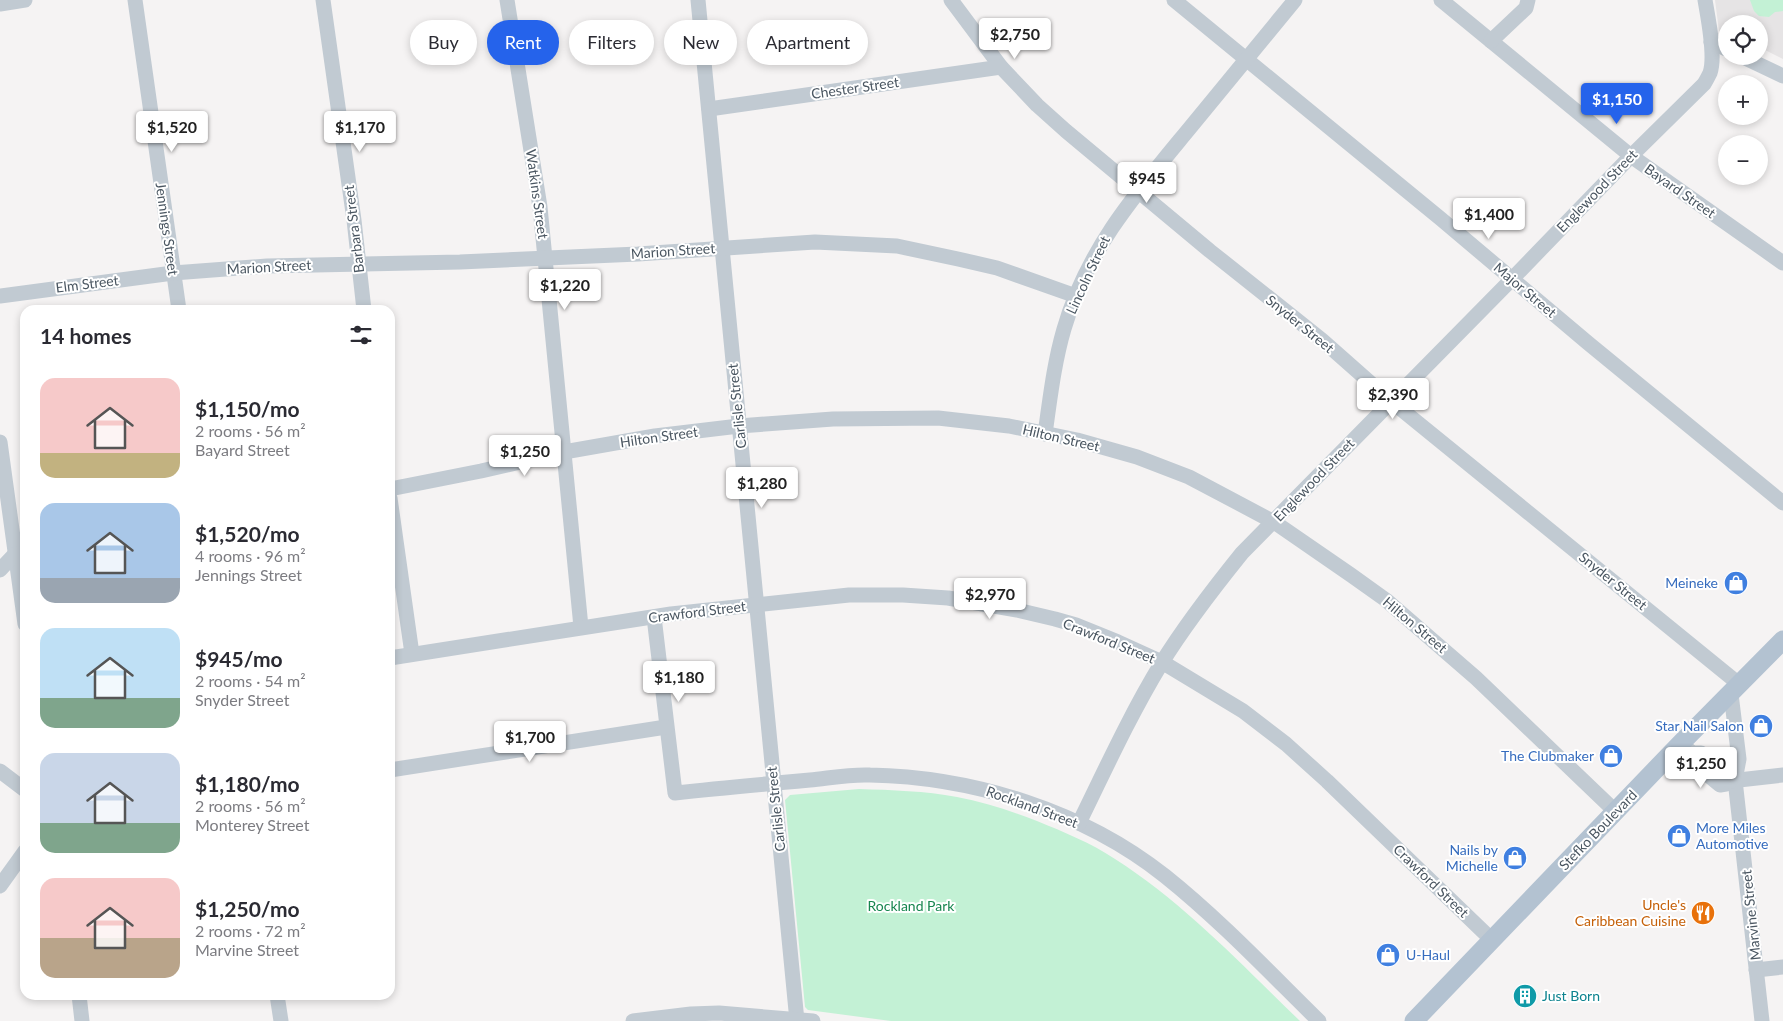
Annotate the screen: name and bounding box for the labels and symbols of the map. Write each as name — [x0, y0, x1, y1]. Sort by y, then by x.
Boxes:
pin: $2,750 — [974, 18, 1056, 60]
street label: Chester Street — [810, 73, 900, 102]
pin: $1,150 — [1576, 82, 1658, 125]
pin: $1,520 — [131, 110, 213, 153]
pin: $1,170 — [319, 110, 401, 153]
street label: Englewood Street — [1553, 146, 1640, 236]
street label: Watkins Street — [523, 148, 552, 240]
street label: Bayard Street — [1641, 160, 1719, 221]
pin: $945 — [1117, 162, 1177, 204]
street label: Jennings Street — [153, 181, 182, 276]
street label: Barbara Street — [340, 184, 367, 274]
pin: $1,400 — [1448, 198, 1530, 240]
street label: Lincoln Street — [1062, 233, 1113, 317]
street label: Marion Street — [630, 239, 716, 262]
street label: Marion Street — [226, 256, 312, 277]
street label: Major Street — [1491, 259, 1560, 321]
pin: $1,220 — [524, 268, 606, 311]
street label: Elm Street — [54, 271, 119, 296]
street label: Snyder Street — [1263, 291, 1338, 356]
street label: Carlisle Street — [724, 363, 749, 449]
pin: $2,390 — [1352, 378, 1434, 420]
street label: Hilton Street — [1021, 420, 1101, 455]
street label: Hilton Street — [619, 423, 699, 450]
pin: $1,250 — [484, 434, 566, 477]
street label: Englewood Street — [1270, 435, 1357, 525]
pin: $1,280 — [721, 466, 803, 509]
street label: Snyder Street — [1576, 548, 1651, 613]
shop icon: Meineke — [1723, 570, 1749, 596]
place label: Meineke — [1665, 574, 1718, 591]
pin: $2,970 — [949, 578, 1031, 620]
street label: Hilton Street — [1380, 593, 1451, 656]
street label: Crawford Street — [647, 597, 747, 626]
street label: Crawford Street — [1061, 614, 1158, 667]
pin: $1,180 — [638, 660, 720, 703]
shop icon: Star Nail Salon — [1748, 713, 1774, 739]
place label: Star Nail Salon — [1655, 717, 1744, 734]
pin: $1,700 — [489, 720, 571, 763]
shop icon: The Clubmaker — [1598, 743, 1624, 769]
pin: $1,250 — [1660, 746, 1742, 789]
place label: The Clubmaker — [1501, 747, 1594, 764]
street label: Carlisle Street — [763, 766, 788, 852]
street label: Rockland Street — [984, 782, 1080, 831]
street label: Stefko Boulevard — [1555, 786, 1640, 873]
place label: More Miles Automotive — [1696, 819, 1768, 852]
shop icon: More Miles Automotive — [1666, 823, 1692, 849]
street label: Crawford Street — [1390, 841, 1472, 921]
place label: Nails by Michelle — [1446, 841, 1499, 874]
shop icon: Nails by Michelle — [1502, 845, 1528, 871]
street label: Marvine Street — [1737, 869, 1764, 961]
place label: Uncle's Caribbean Cuisine — [1575, 896, 1686, 929]
park label: Rockland Park — [868, 897, 955, 914]
restaurant icon: Uncle's Caribbean Cuisine — [1690, 900, 1716, 926]
shop icon: U-Haul — [1375, 942, 1401, 968]
place label: U-Haul — [1406, 946, 1450, 963]
building icon: Just Born — [1512, 983, 1538, 1009]
place label: Just Born — [1542, 987, 1600, 1004]

